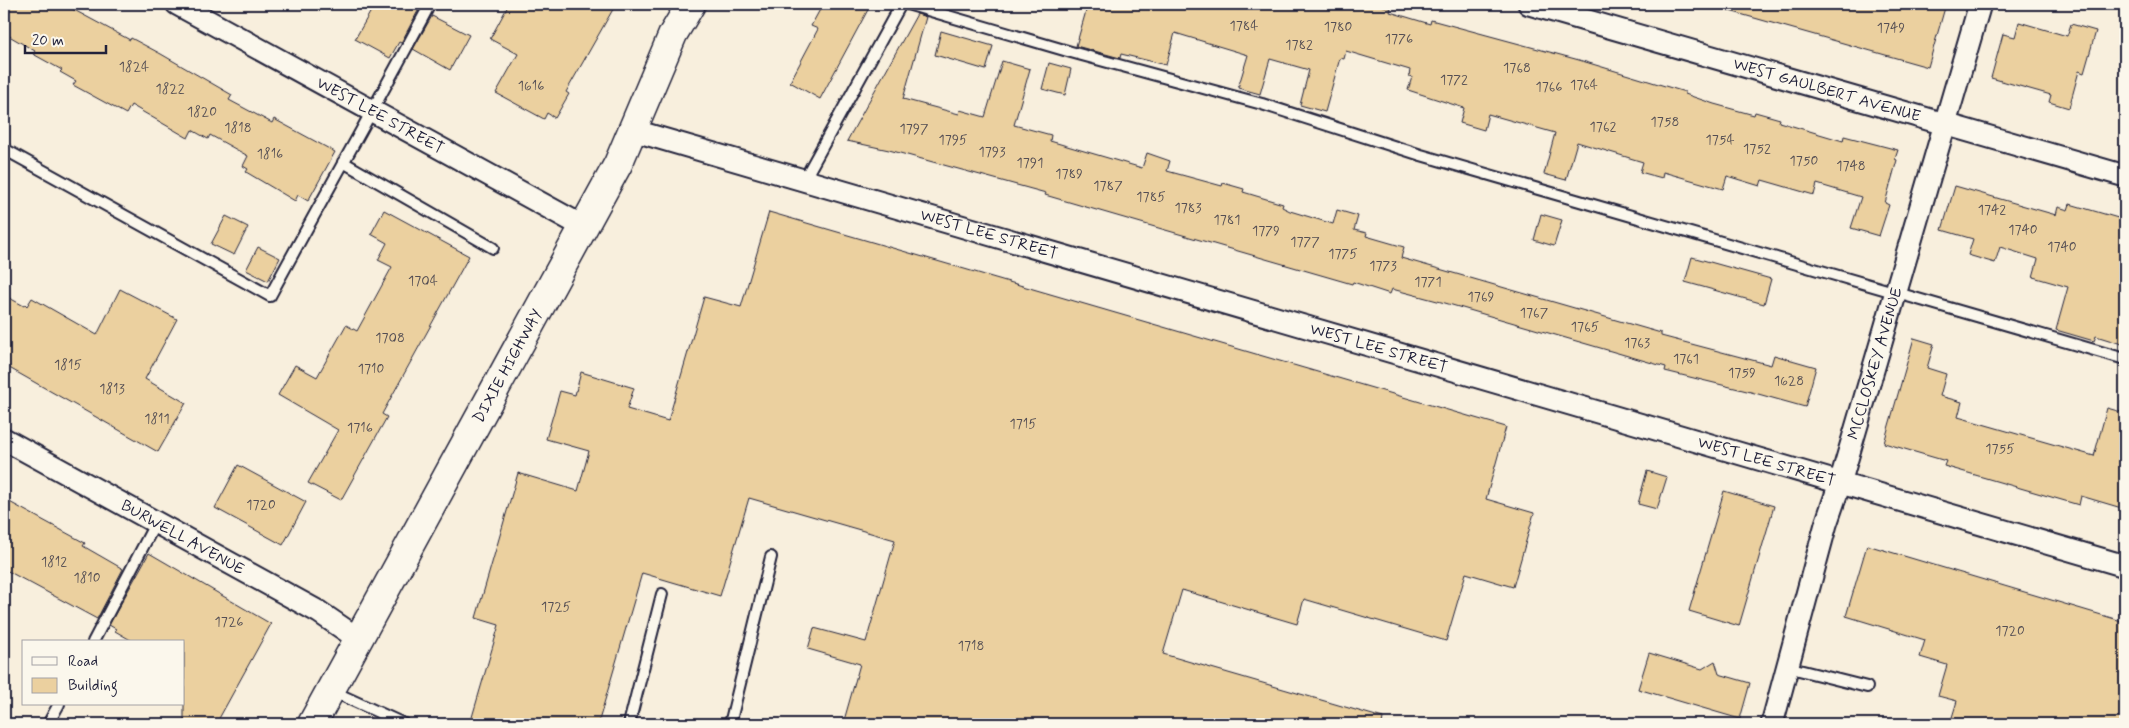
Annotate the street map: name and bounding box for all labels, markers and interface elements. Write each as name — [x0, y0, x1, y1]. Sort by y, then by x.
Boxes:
house number: 1784 — [1229, 17, 1259, 35]
house number: 1780 — [1324, 18, 1353, 36]
house number: 1749 — [1877, 19, 1905, 37]
scale bar — [25, 22, 106, 54]
house number: 1776 — [1385, 30, 1413, 48]
text: 20 m — [32, 31, 64, 51]
house number: 1782 — [1285, 36, 1313, 54]
street label: WEST GAULBERT AVENUE — [1731, 53, 1923, 127]
house number: 1824 — [119, 58, 149, 76]
house number: 1768 — [1503, 59, 1531, 77]
house number: 1772 — [1440, 71, 1468, 89]
street label: WEST LEE STREET — [313, 72, 448, 159]
house number: 1764 — [1570, 76, 1598, 94]
house number: 1616 — [518, 77, 544, 95]
house number: 1766 — [1535, 78, 1563, 96]
house number: 1822 — [155, 80, 185, 98]
house number: 1820 — [187, 103, 217, 121]
house number: 1758 — [1651, 113, 1679, 131]
house number: 1762 — [1590, 118, 1617, 136]
house number: 1818 — [224, 119, 252, 137]
house number: 1797 — [899, 120, 929, 138]
house number: 1795 — [938, 131, 968, 149]
house number: 1754 — [1705, 131, 1735, 149]
house number: 1752 — [1743, 140, 1771, 158]
house number: 1793 — [979, 143, 1006, 161]
house number: 1816 — [257, 145, 283, 163]
house number: 1750 — [1790, 152, 1819, 170]
house number: 1791 — [1017, 154, 1043, 172]
house number: 1748 — [1836, 157, 1866, 175]
house number: 1789 — [1055, 165, 1083, 183]
house number: 1787 — [1093, 177, 1123, 195]
house number: 1785 — [1136, 188, 1166, 206]
house number: 1783 — [1174, 199, 1202, 217]
house number: 1742 — [1978, 201, 2006, 219]
street label: WEST LEE STREET — [918, 204, 1060, 264]
house number: 1781 — [1213, 211, 1241, 229]
house number: 1740 — [2008, 221, 2038, 239]
house number: 1779 — [1252, 222, 1280, 240]
house number: 1777 — [1290, 233, 1320, 251]
house number: 1740 — [2047, 238, 2077, 256]
house number: 1775 — [1328, 245, 1358, 263]
house number: 1773 — [1369, 257, 1397, 275]
house number: 1704 — [408, 272, 438, 290]
house number: 1771 — [1414, 273, 1442, 291]
street label: MCCLOSKEY AVENUE — [1843, 285, 1907, 442]
house number: 1769 — [1468, 288, 1495, 306]
house number: 1767 — [1520, 304, 1549, 322]
street label: DIXIE HIGHWAY — [468, 305, 547, 427]
street label: WEST LEE STREET — [1308, 318, 1450, 378]
house number: 1765 — [1571, 318, 1599, 336]
house number: 1708 — [375, 329, 405, 347]
house number: 1763 — [1624, 334, 1650, 352]
house number: 1761 — [1673, 350, 1699, 368]
house number: 1815 — [54, 356, 82, 374]
house number: 1710 — [358, 360, 384, 378]
house number: 1759 — [1728, 364, 1756, 382]
house number: 1628 — [1774, 372, 1804, 390]
house number: 1813 — [99, 380, 125, 398]
house number: 1811 — [144, 410, 170, 428]
house number: 1715 — [1009, 415, 1037, 433]
house number: 1716 — [347, 419, 373, 437]
street label: WEST LEE STREET — [1695, 431, 1838, 491]
house number: 1755 — [1985, 440, 2015, 458]
street label: BURWELL AVENUE — [117, 495, 248, 580]
house number: 1720 — [246, 496, 276, 514]
house number: 1812 — [41, 553, 67, 571]
house number: 1810 — [73, 569, 101, 587]
house number: 1725 — [541, 598, 571, 616]
house number: 1726 — [215, 613, 243, 631]
house number: 1720 — [1995, 622, 2025, 640]
house number: 1718 — [958, 637, 984, 655]
legend — [22, 640, 185, 706]
text: Road — [68, 652, 98, 672]
text: Building — [68, 676, 118, 697]

